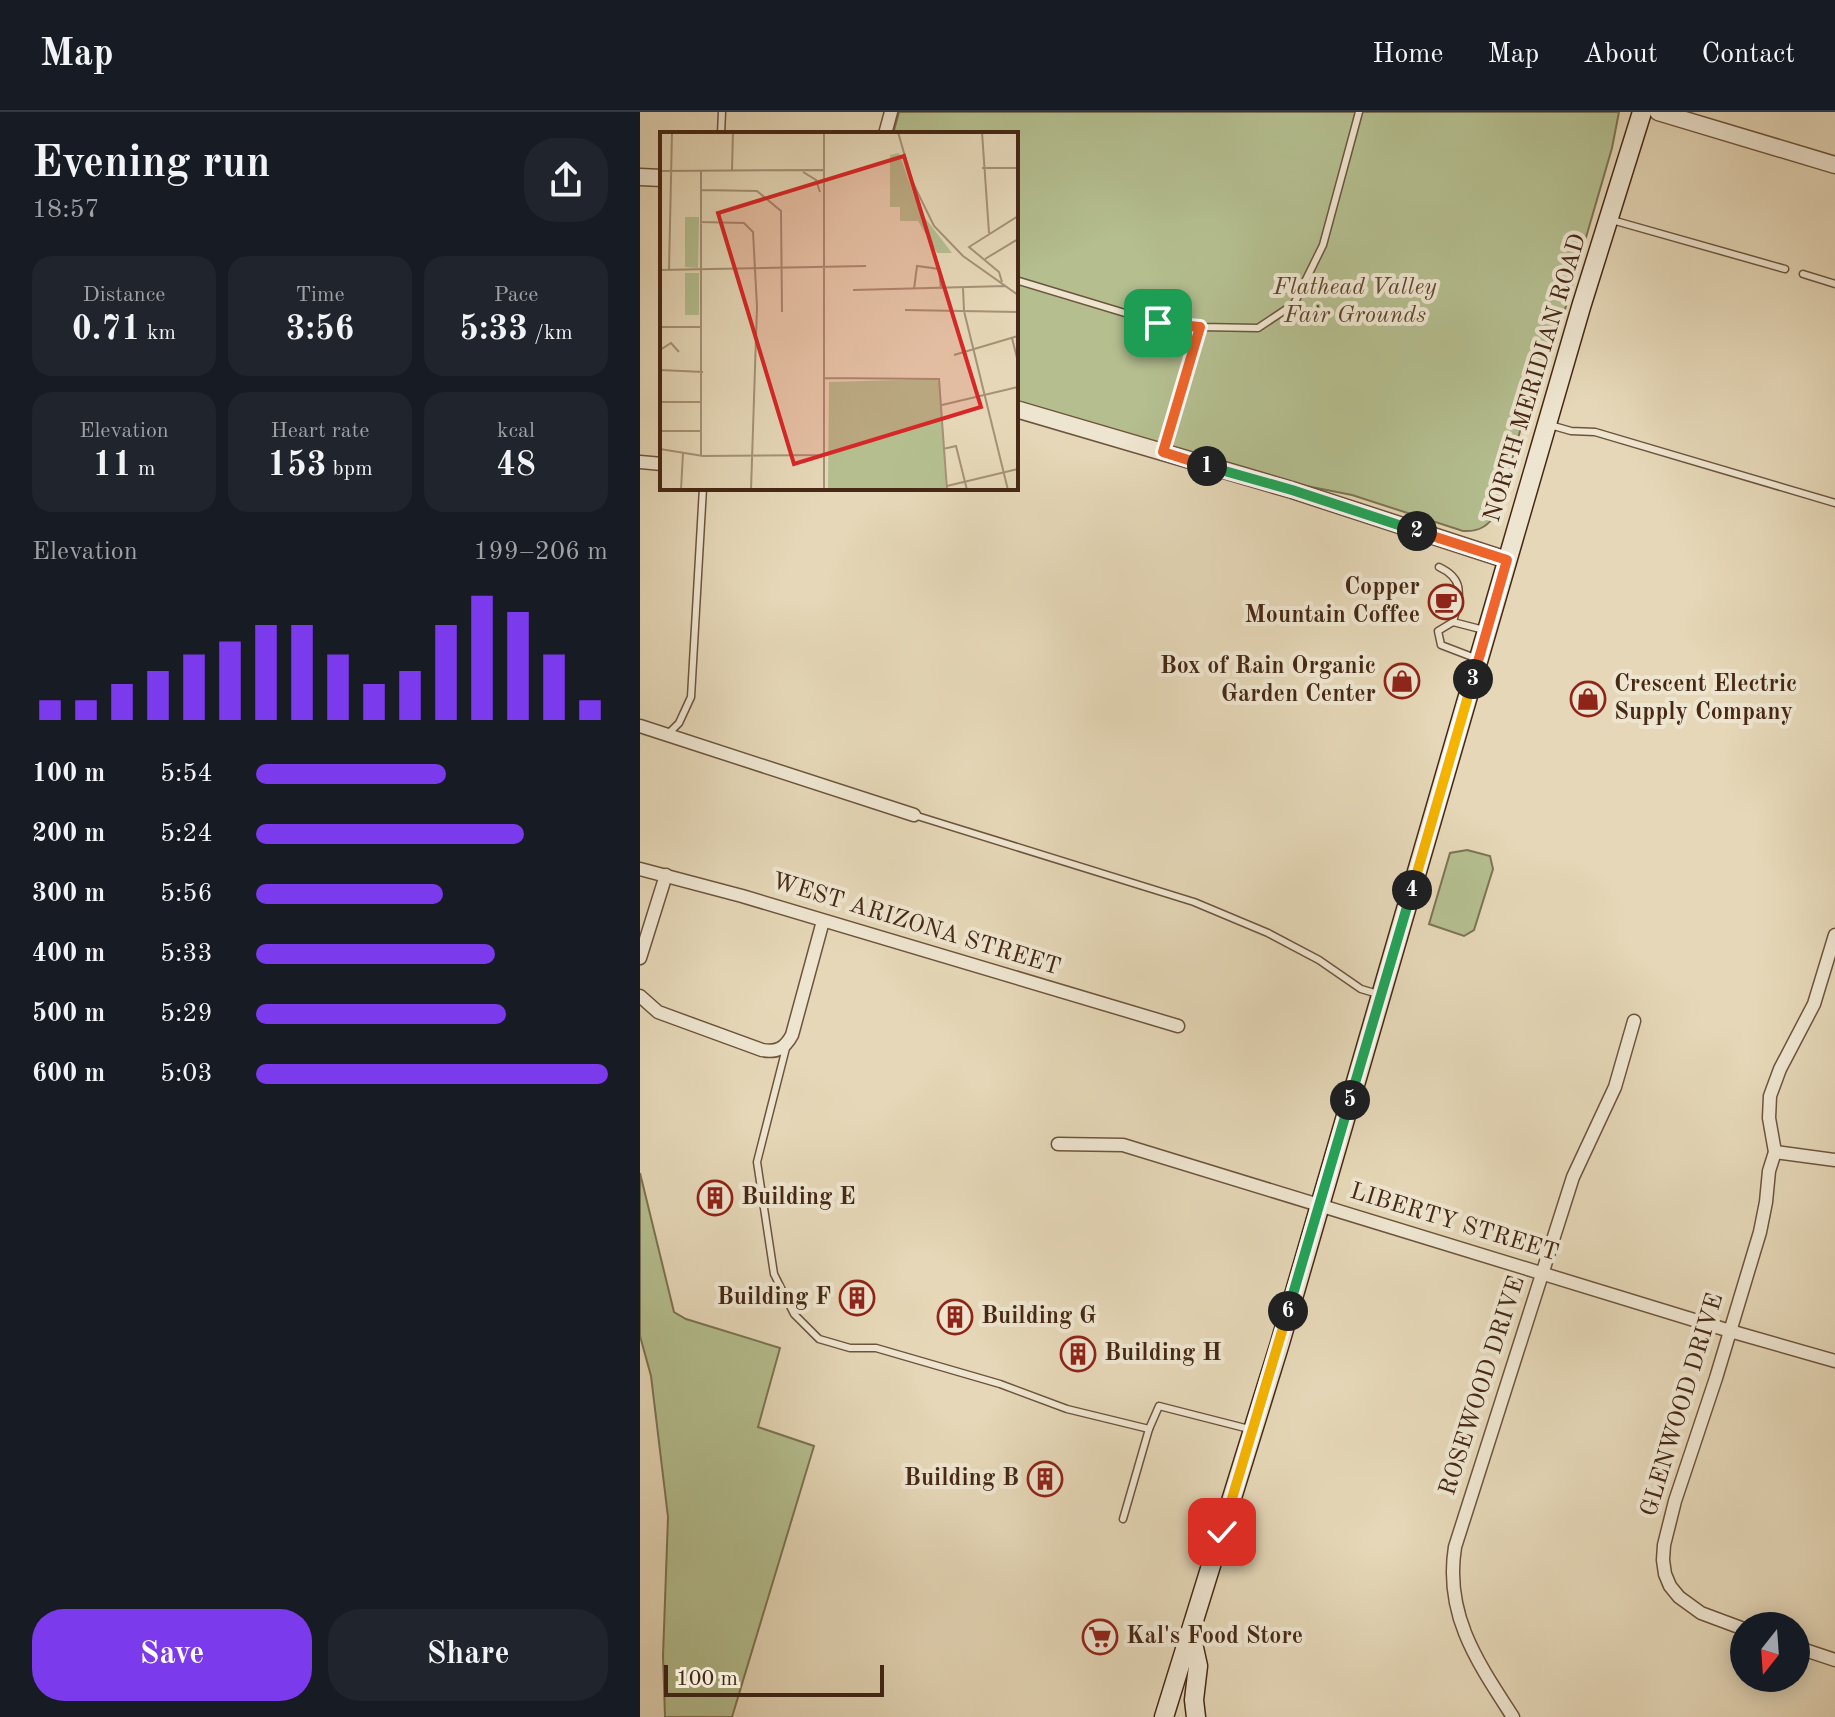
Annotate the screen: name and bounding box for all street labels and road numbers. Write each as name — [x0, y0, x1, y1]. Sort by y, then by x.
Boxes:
street label: NORTH MERIDIAN ROAD — [1481, 231, 1591, 525]
street label: WEST ARIZONA STREET — [769, 870, 1063, 980]
street label: LIBERTY STREET — [1347, 1180, 1561, 1266]
street label: ROSEWOOD DRIVE — [1436, 1273, 1530, 1499]
street label: GLENWOOD DRIVE — [1638, 1291, 1728, 1519]

